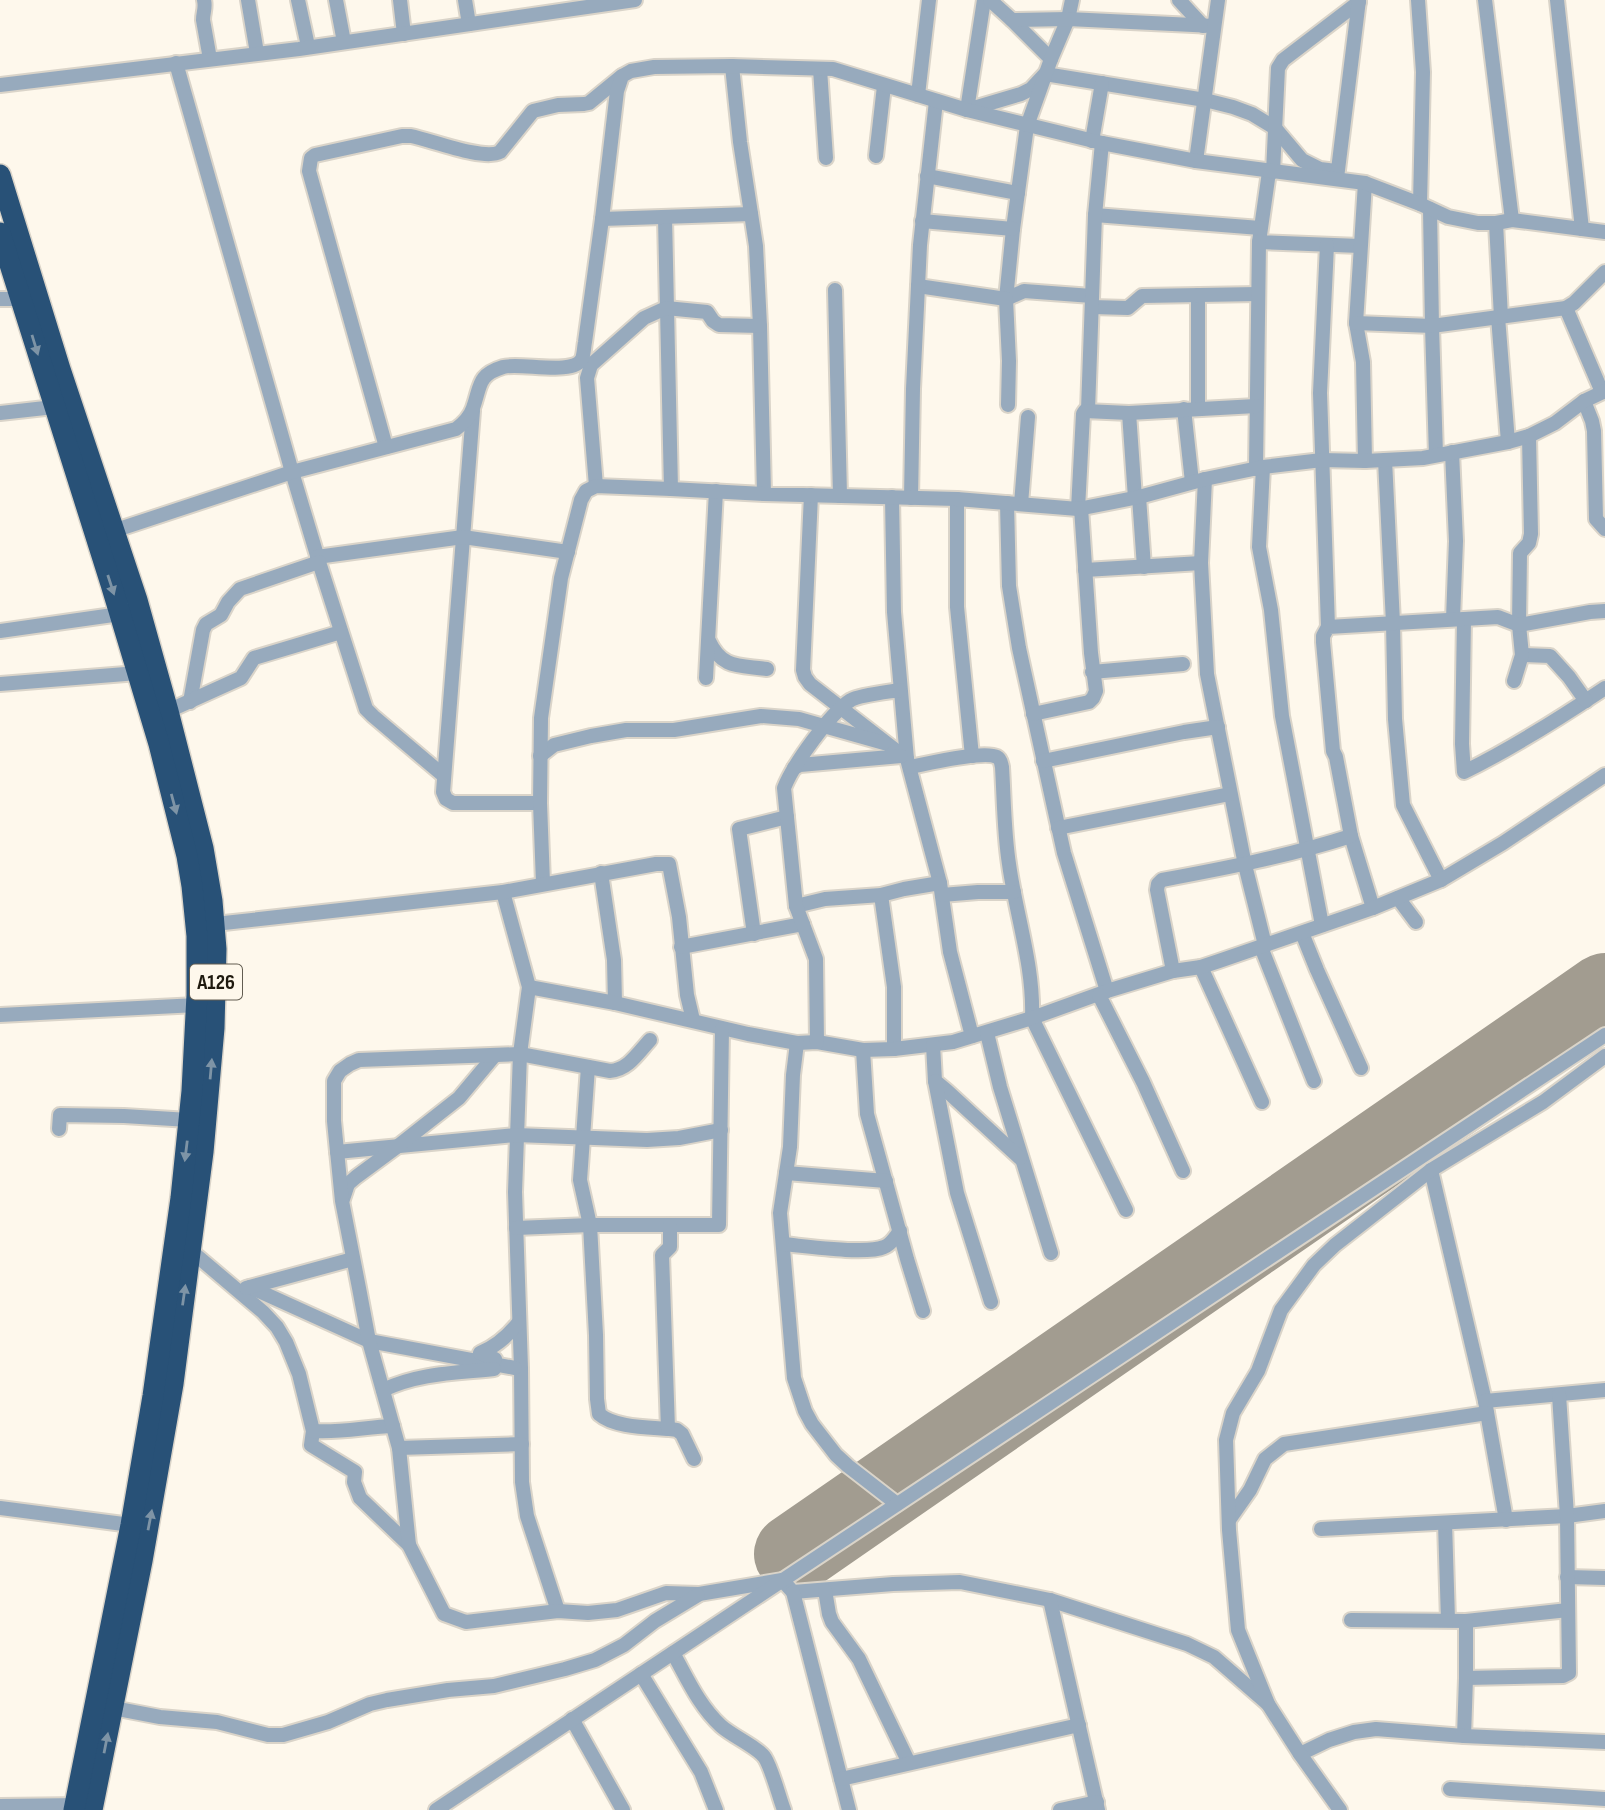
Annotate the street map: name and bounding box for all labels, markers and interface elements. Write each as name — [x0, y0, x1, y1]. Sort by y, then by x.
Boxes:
one-way arrow — [30, 334, 41, 355]
one-way arrow — [106, 575, 117, 596]
one-way arrow — [169, 793, 180, 815]
road number: A126 — [190, 964, 242, 1000]
one-way arrow — [206, 1058, 217, 1080]
one-way arrow — [181, 1140, 192, 1162]
one-way arrow — [179, 1284, 190, 1306]
one-way arrow — [145, 1509, 156, 1531]
one-way arrow — [100, 1732, 111, 1754]

